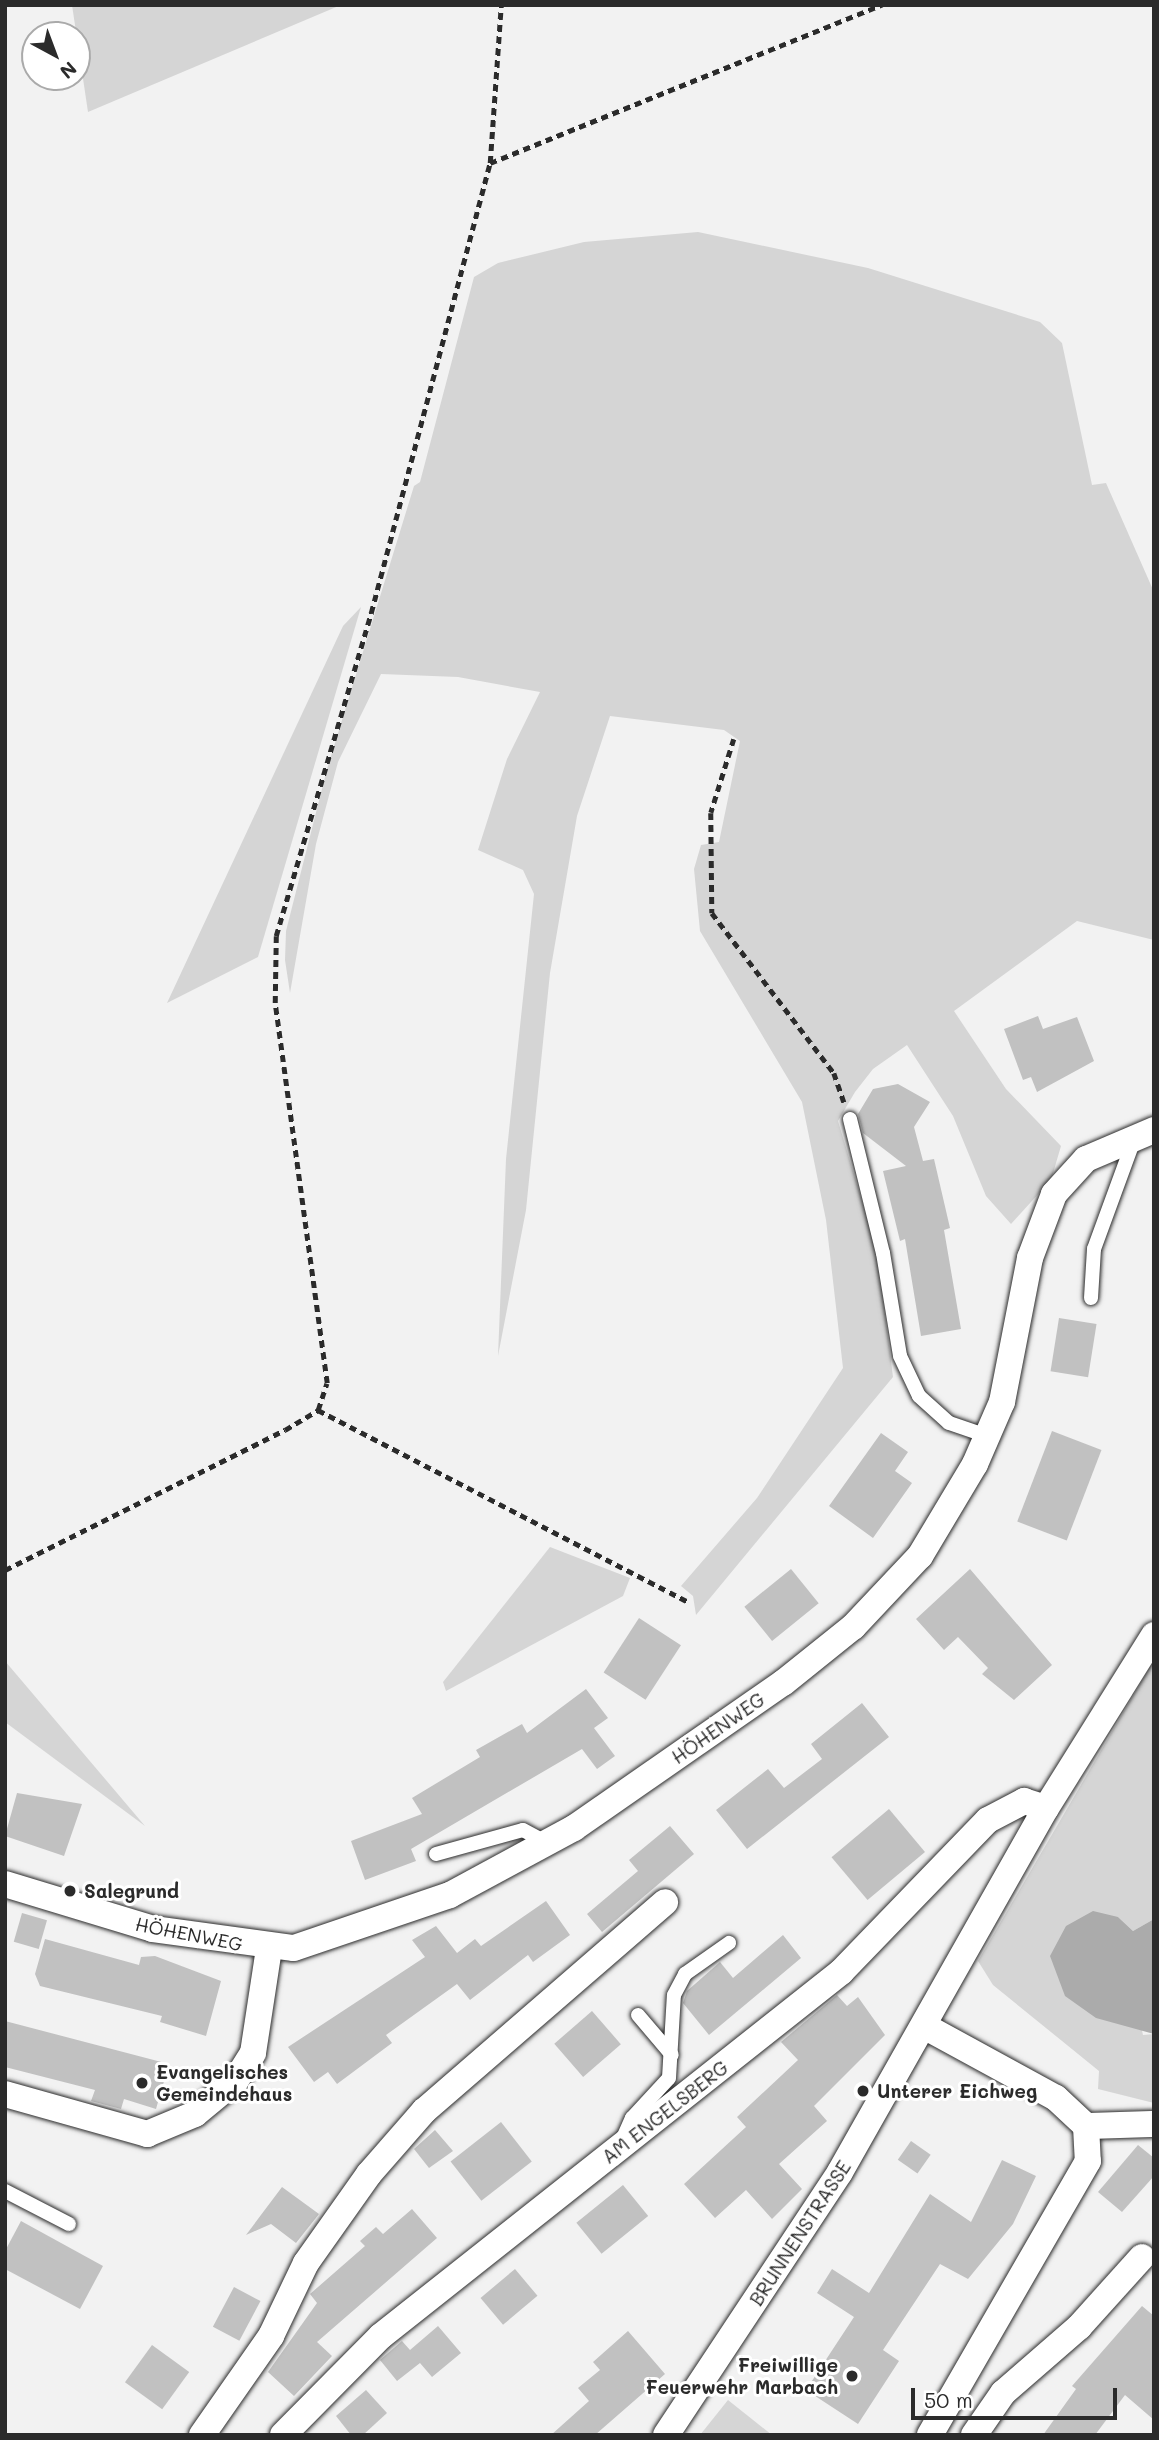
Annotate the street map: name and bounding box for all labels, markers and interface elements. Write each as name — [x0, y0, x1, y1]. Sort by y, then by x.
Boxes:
north arrow — [21, 21, 91, 91]
text: N — [55, 57, 82, 85]
street label: HÖHENWEG — [667, 1687, 769, 1769]
place label: Salegrund — [84, 1880, 179, 1902]
marker: Salegrund — [62, 1883, 78, 1899]
street label: HÖHENWEG — [133, 1912, 245, 1956]
street label: AM ENGELSBERG — [597, 2056, 733, 2168]
place label: Evangelisches Gemeindehaus — [156, 2061, 292, 2105]
marker: Evangelisches Gemeindehaus — [134, 2075, 150, 2091]
place label: Unterer Eichweg — [877, 2080, 1037, 2102]
marker: Unterer Eichweg — [855, 2083, 871, 2099]
street label: BRUNNENSTRASSE — [745, 2156, 855, 2310]
place label: Freiwillige Feuerwehr Marbach — [646, 2354, 838, 2398]
marker: Freiwillige Feuerwehr Marbach — [844, 2368, 860, 2384]
scale bar — [914, 2374, 1120, 2418]
text: 50 m — [924, 2386, 973, 2413]

